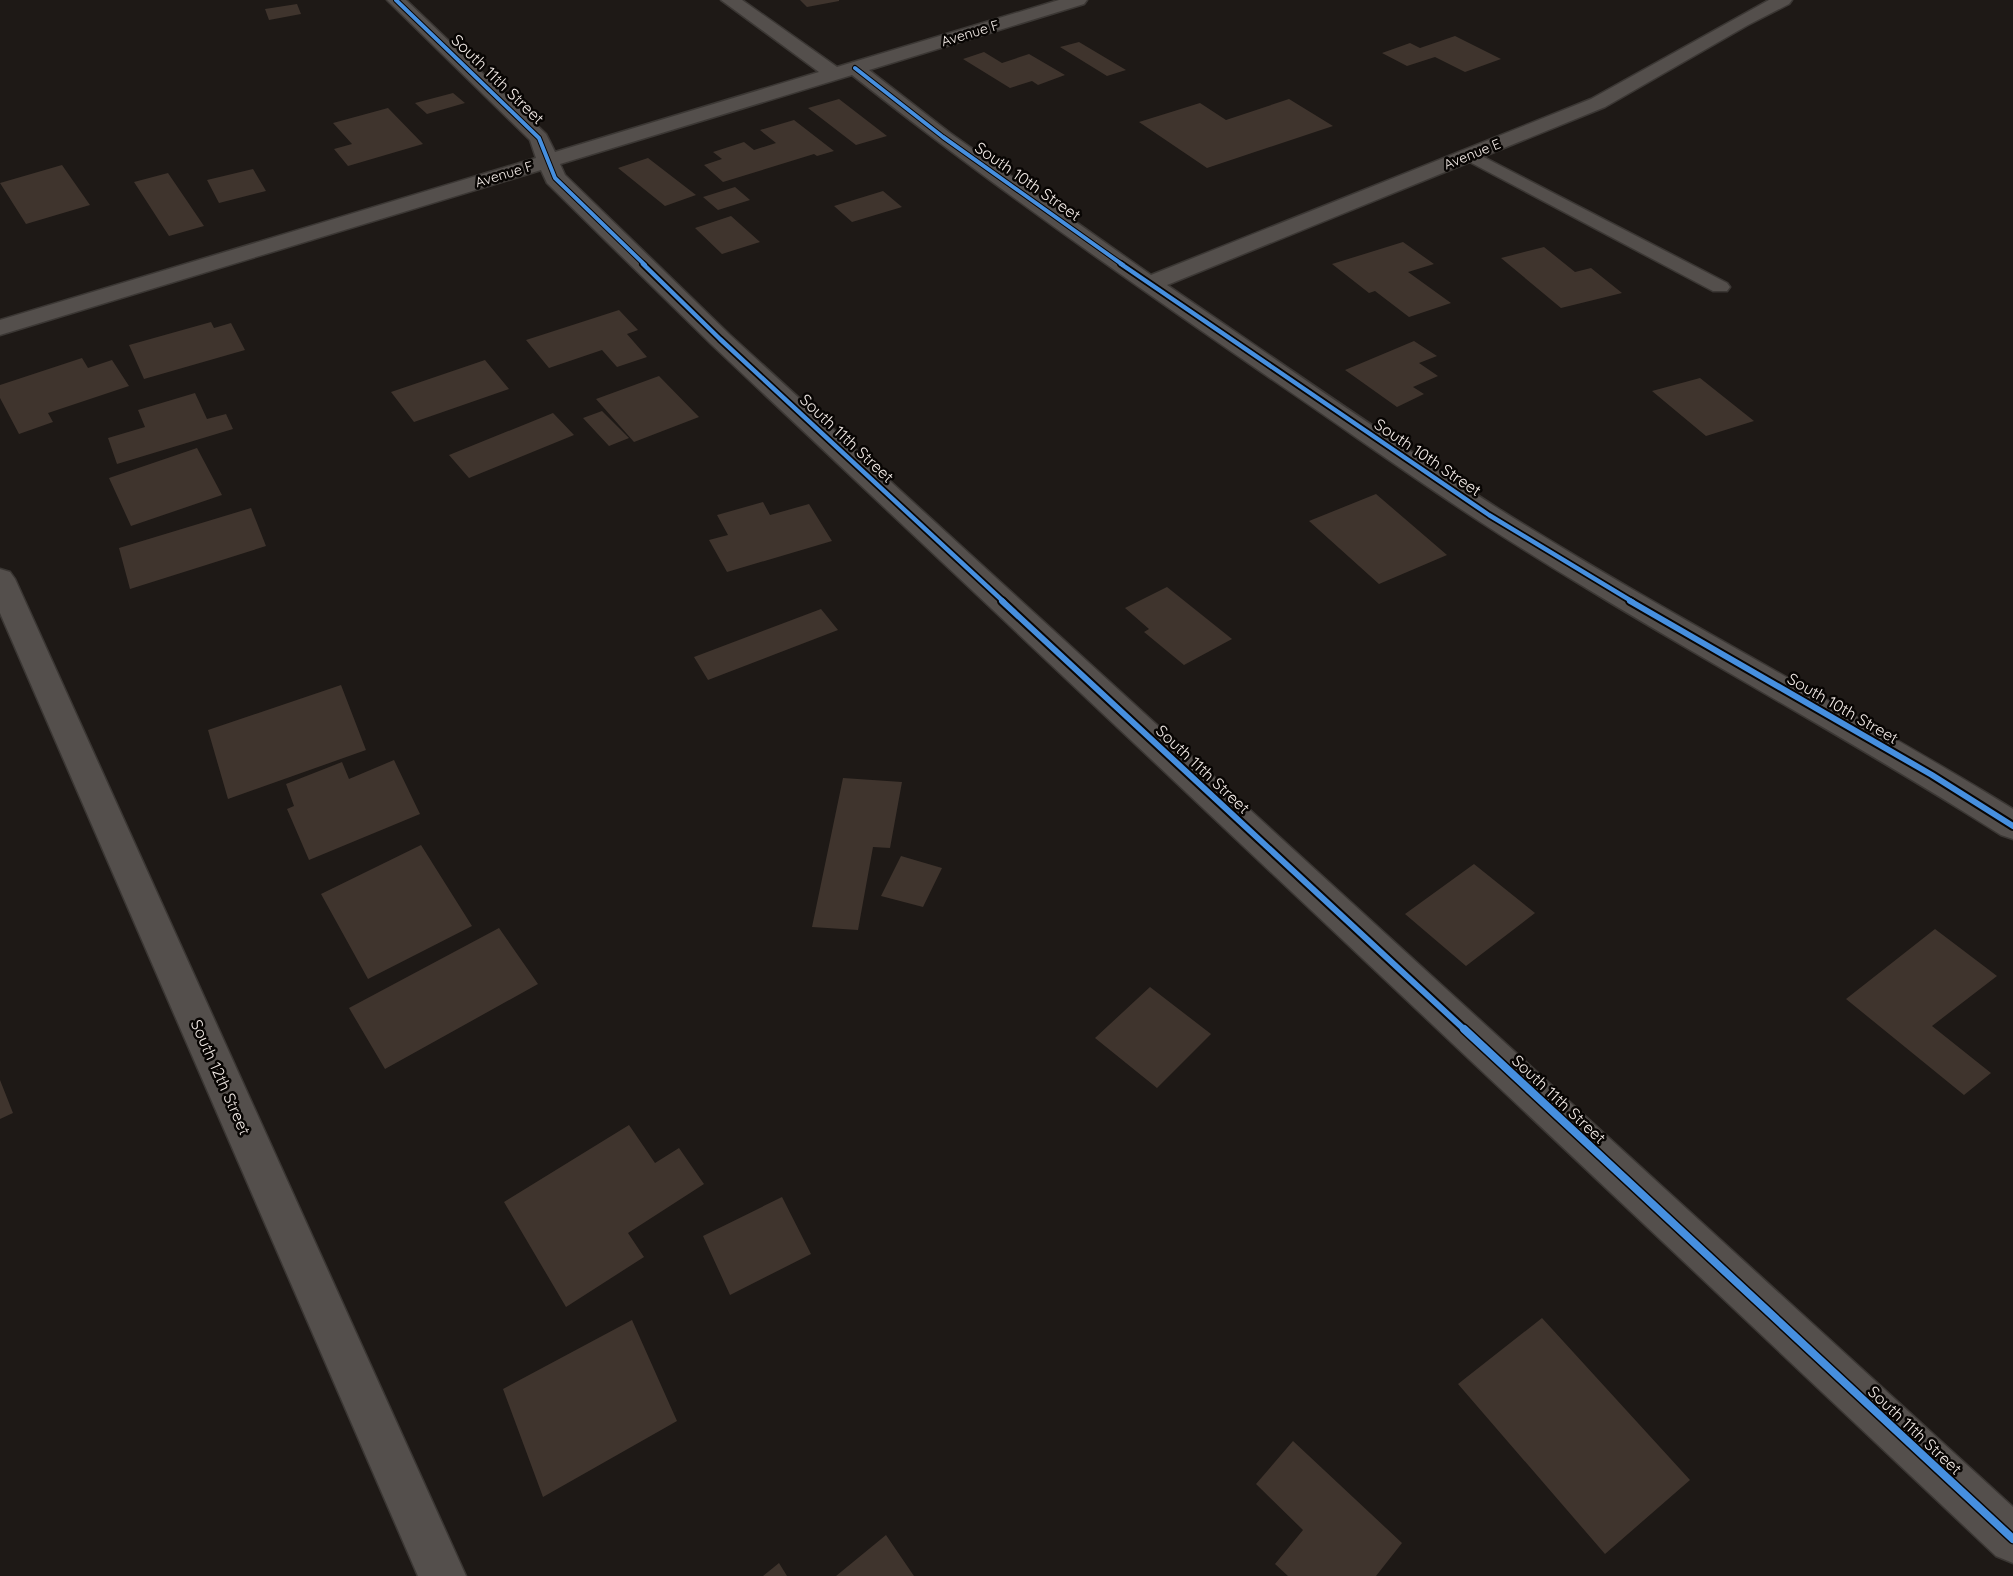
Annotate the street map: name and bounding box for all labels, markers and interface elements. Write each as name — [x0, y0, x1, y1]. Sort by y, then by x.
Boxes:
street label: Avenue F — [939, 16, 1001, 50]
street label: South 11th Street — [447, 30, 549, 128]
street label: Avenue E — [1441, 134, 1503, 174]
street label: South 10th Street — [971, 137, 1085, 225]
street label: Avenue F — [473, 157, 535, 191]
street label: South 11th Street — [796, 389, 898, 487]
street label: South 10th Street — [1371, 414, 1485, 500]
street label: South 10th Street — [1784, 668, 1902, 748]
street label: South 11th Street — [1152, 720, 1254, 818]
street label: South 12th Street — [187, 1016, 255, 1138]
street label: South 11th Street — [1508, 1050, 1610, 1148]
street label: South 11th Street — [1864, 1381, 1966, 1479]

